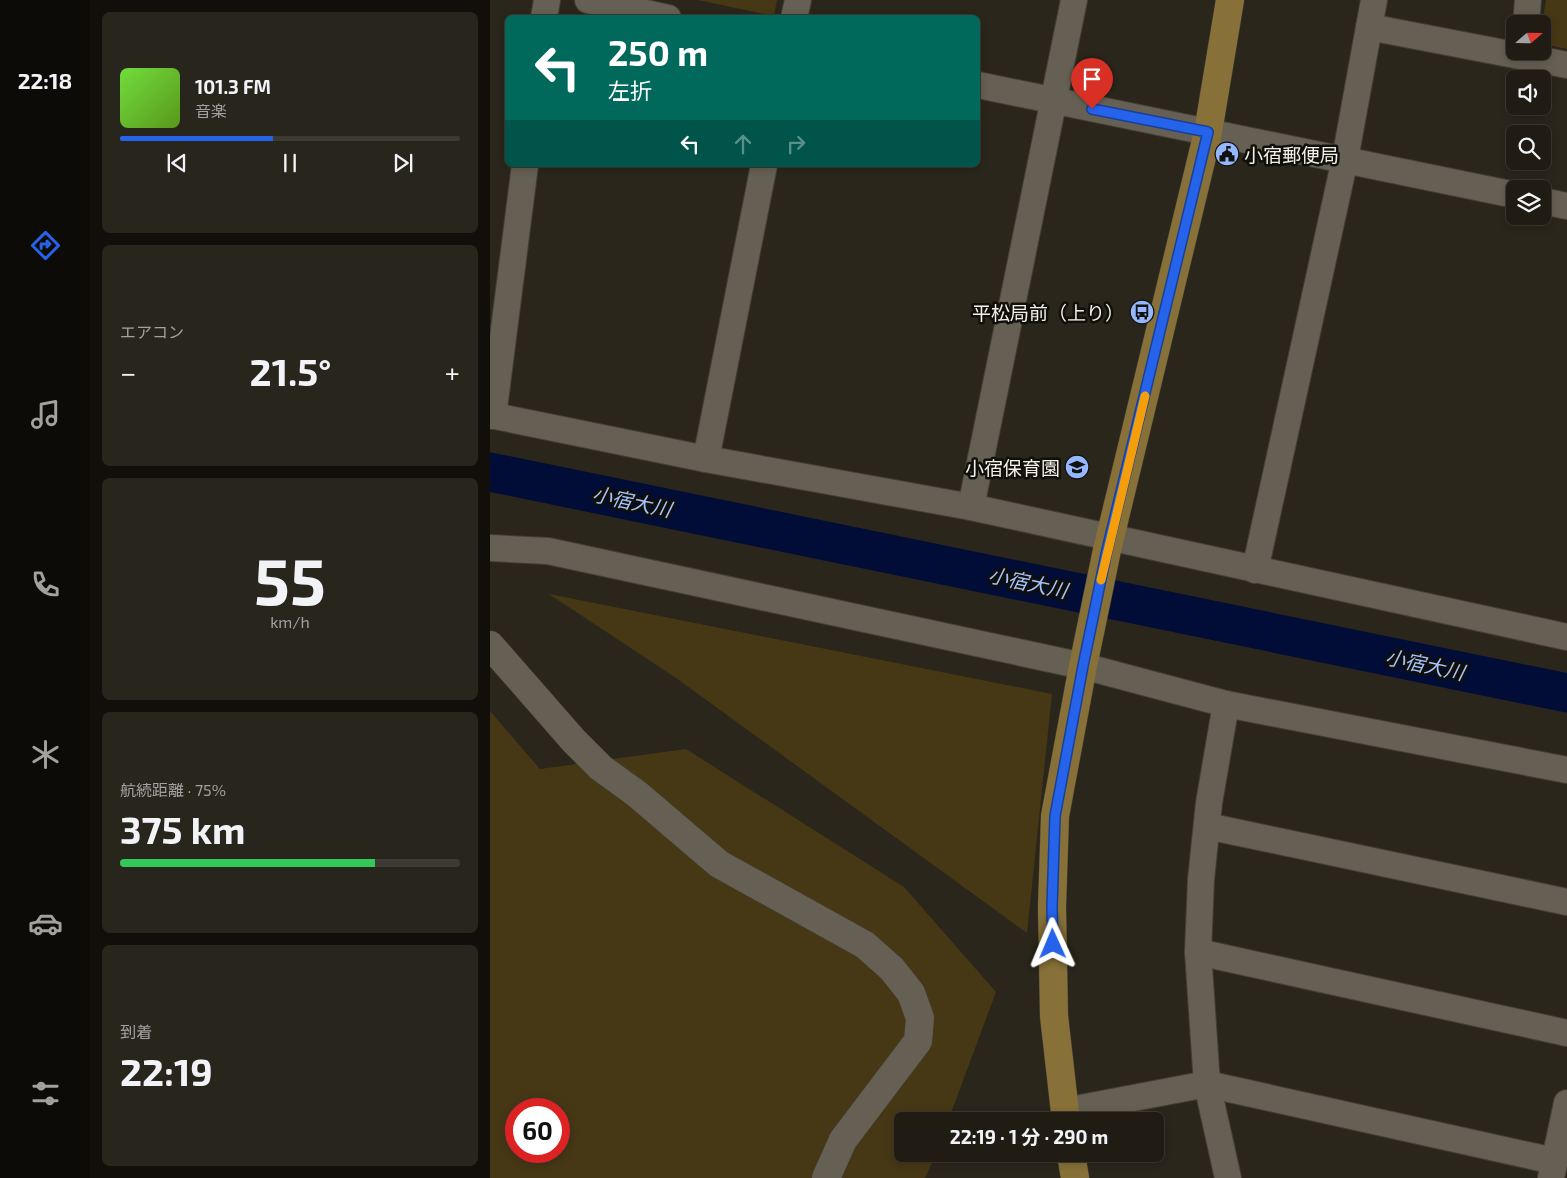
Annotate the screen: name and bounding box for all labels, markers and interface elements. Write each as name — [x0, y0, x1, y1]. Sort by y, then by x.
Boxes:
north arrow — [1506, 15, 1551, 60]
map controls — [1506, 15, 1551, 225]
text: 250 m — [608, 31, 708, 73]
icon: left — [525, 35, 590, 100]
pin — [1071, 58, 1113, 109]
icon: arrive — [1078, 65, 1106, 93]
text: 22:18 — [18, 67, 72, 93]
button: sound — [1506, 70, 1551, 115]
text: 101.3 FM — [195, 75, 271, 98]
text: 左折 — [608, 77, 652, 103]
text: 音楽 — [195, 101, 227, 120]
button: search — [1506, 125, 1551, 170]
icon: left — [676, 130, 704, 158]
icon: ahead — [729, 130, 757, 158]
icon: right — [782, 130, 810, 158]
public building icon: 小宿郵便局 — [1214, 141, 1240, 167]
place label: 小宿郵便局 — [1244, 143, 1339, 166]
icon: previous — [163, 149, 191, 177]
icon: pause — [276, 149, 304, 177]
icon: next — [389, 149, 417, 177]
button: layers — [1506, 180, 1551, 225]
icon: directions — [28, 228, 63, 263]
bus stop icon: 平松局前（上り） — [1129, 299, 1155, 325]
place label: 平松局前（上り） — [972, 301, 1124, 324]
text: エアコン — [120, 322, 184, 341]
text: 21.5° — [250, 348, 331, 394]
text: − — [120, 355, 136, 389]
text: + — [445, 355, 460, 389]
icon: music — [28, 397, 63, 432]
school or university icon: 小宿保育園 — [1064, 454, 1090, 480]
place label: 小宿保育園 — [965, 456, 1060, 479]
water label: 小宿大川 — [590, 481, 676, 521]
text: 55 — [254, 540, 326, 618]
water label: 小宿大川 — [986, 562, 1072, 602]
icon: phone — [28, 567, 63, 602]
text: km/h — [270, 612, 310, 631]
water label: 小宿大川 — [1383, 644, 1469, 684]
icon: climate — [28, 737, 63, 772]
text: 航続距離 · 75% — [120, 780, 226, 799]
text: 375 km — [120, 806, 246, 852]
icon: car — [28, 906, 63, 941]
position arrow — [1026, 917, 1078, 969]
text: 到着 — [120, 1022, 152, 1041]
text: 22:19 — [120, 1048, 213, 1094]
icon: filters — [28, 1076, 63, 1111]
speed limit sign: 60 — [505, 1098, 570, 1163]
text: 22:19 · 1 分 · 290 m — [950, 1125, 1108, 1148]

